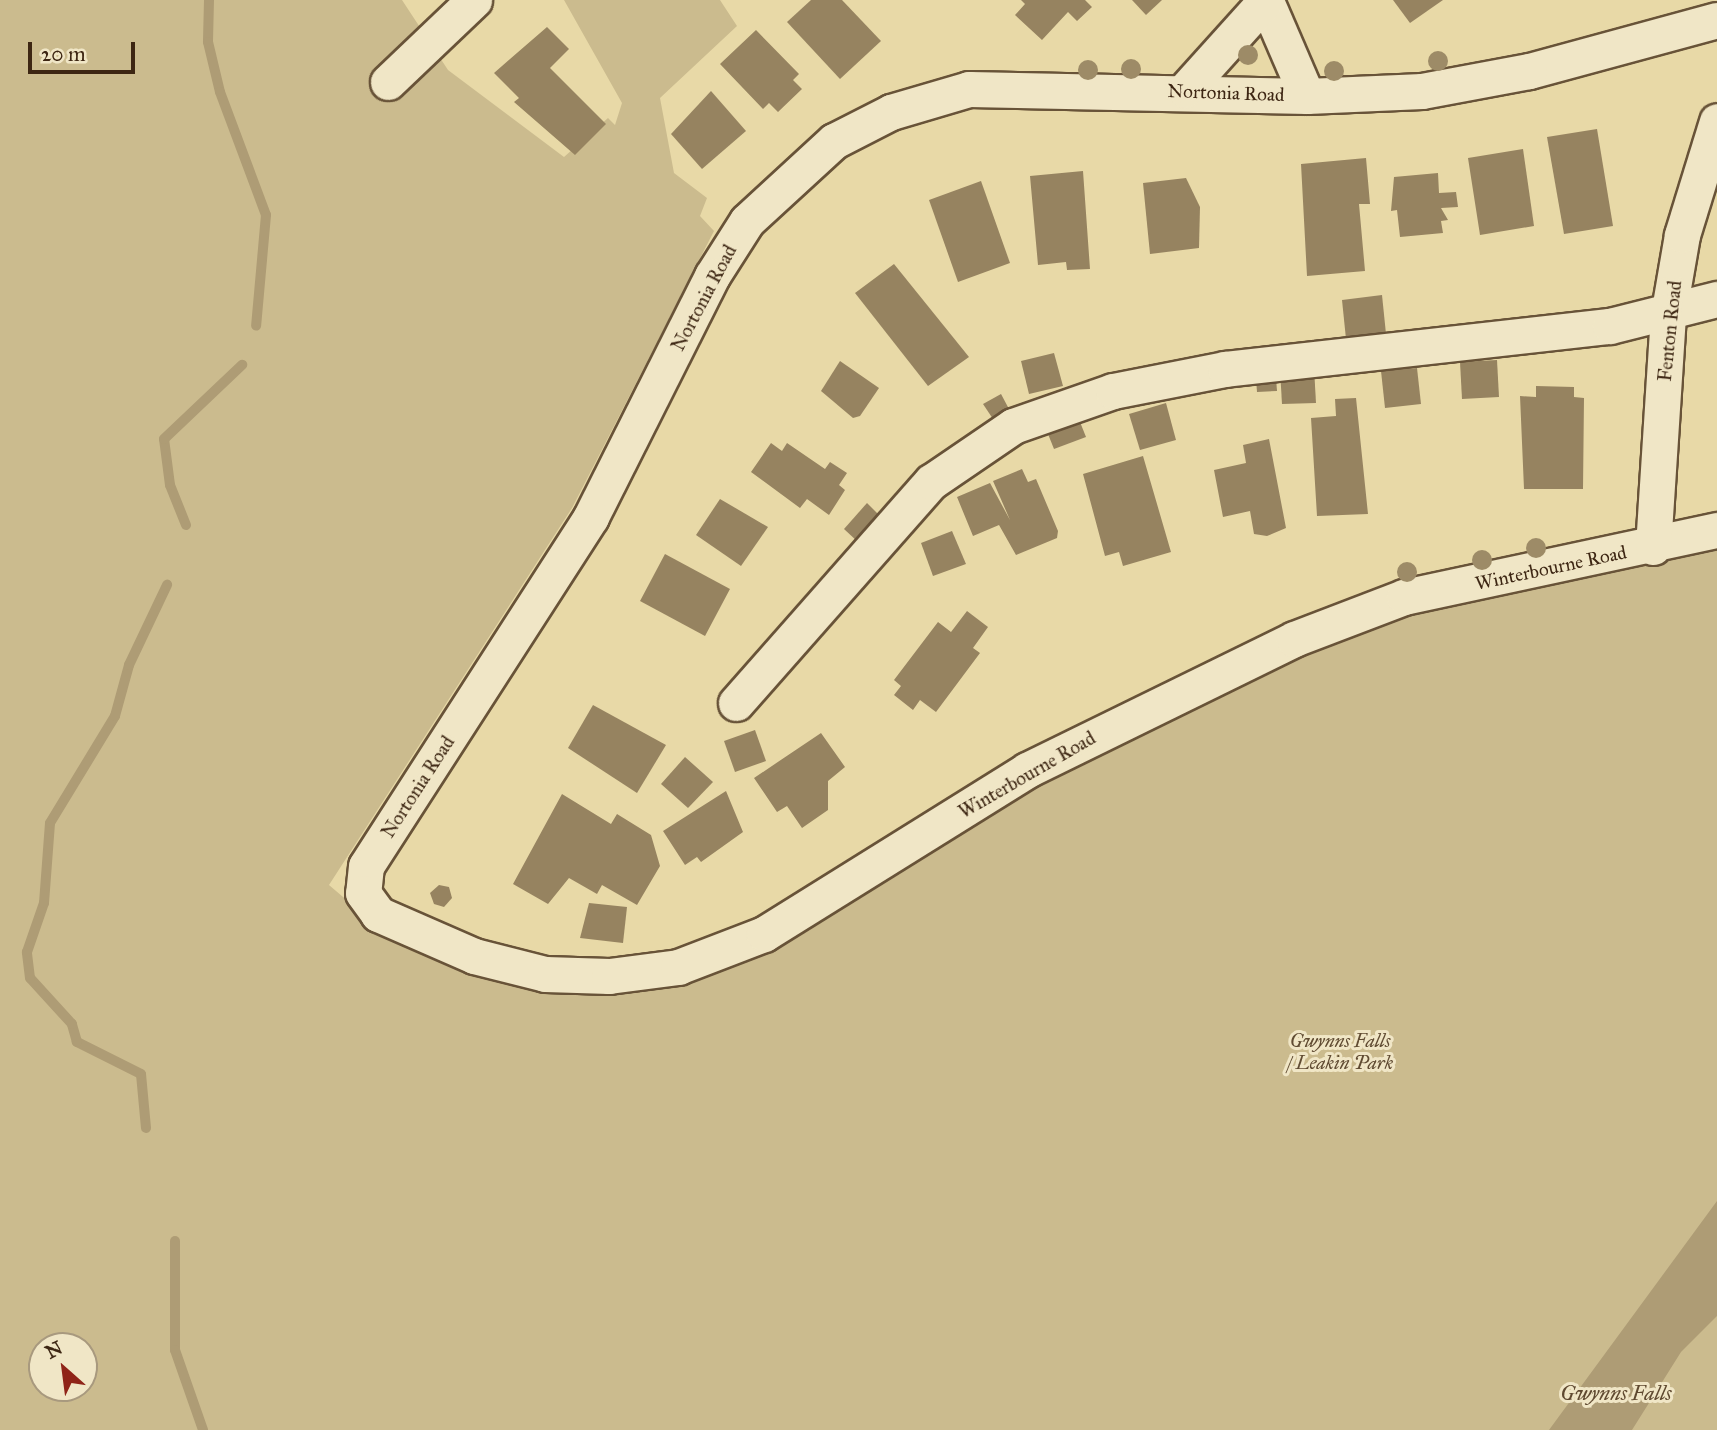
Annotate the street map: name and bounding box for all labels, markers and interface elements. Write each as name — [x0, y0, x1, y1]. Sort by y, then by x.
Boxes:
scale bar — [32, 28, 138, 72]
text: 20 m — [41, 41, 86, 67]
street label: Nortonia Road — [1167, 80, 1285, 106]
street label: Nortonia Road — [666, 241, 742, 355]
street label: Fenton Road — [1653, 279, 1687, 383]
street label: Winterbourne Road — [1473, 541, 1629, 595]
street label: Winterbourne Road — [955, 727, 1099, 823]
street label: Nortonia Road — [377, 732, 459, 842]
park label: Gwynns Falls / Leakin Park — [1287, 1030, 1393, 1074]
north arrow — [28, 1332, 98, 1402]
text: N — [41, 1336, 66, 1364]
water label: Gwynns Falls — [1560, 1380, 1672, 1406]

